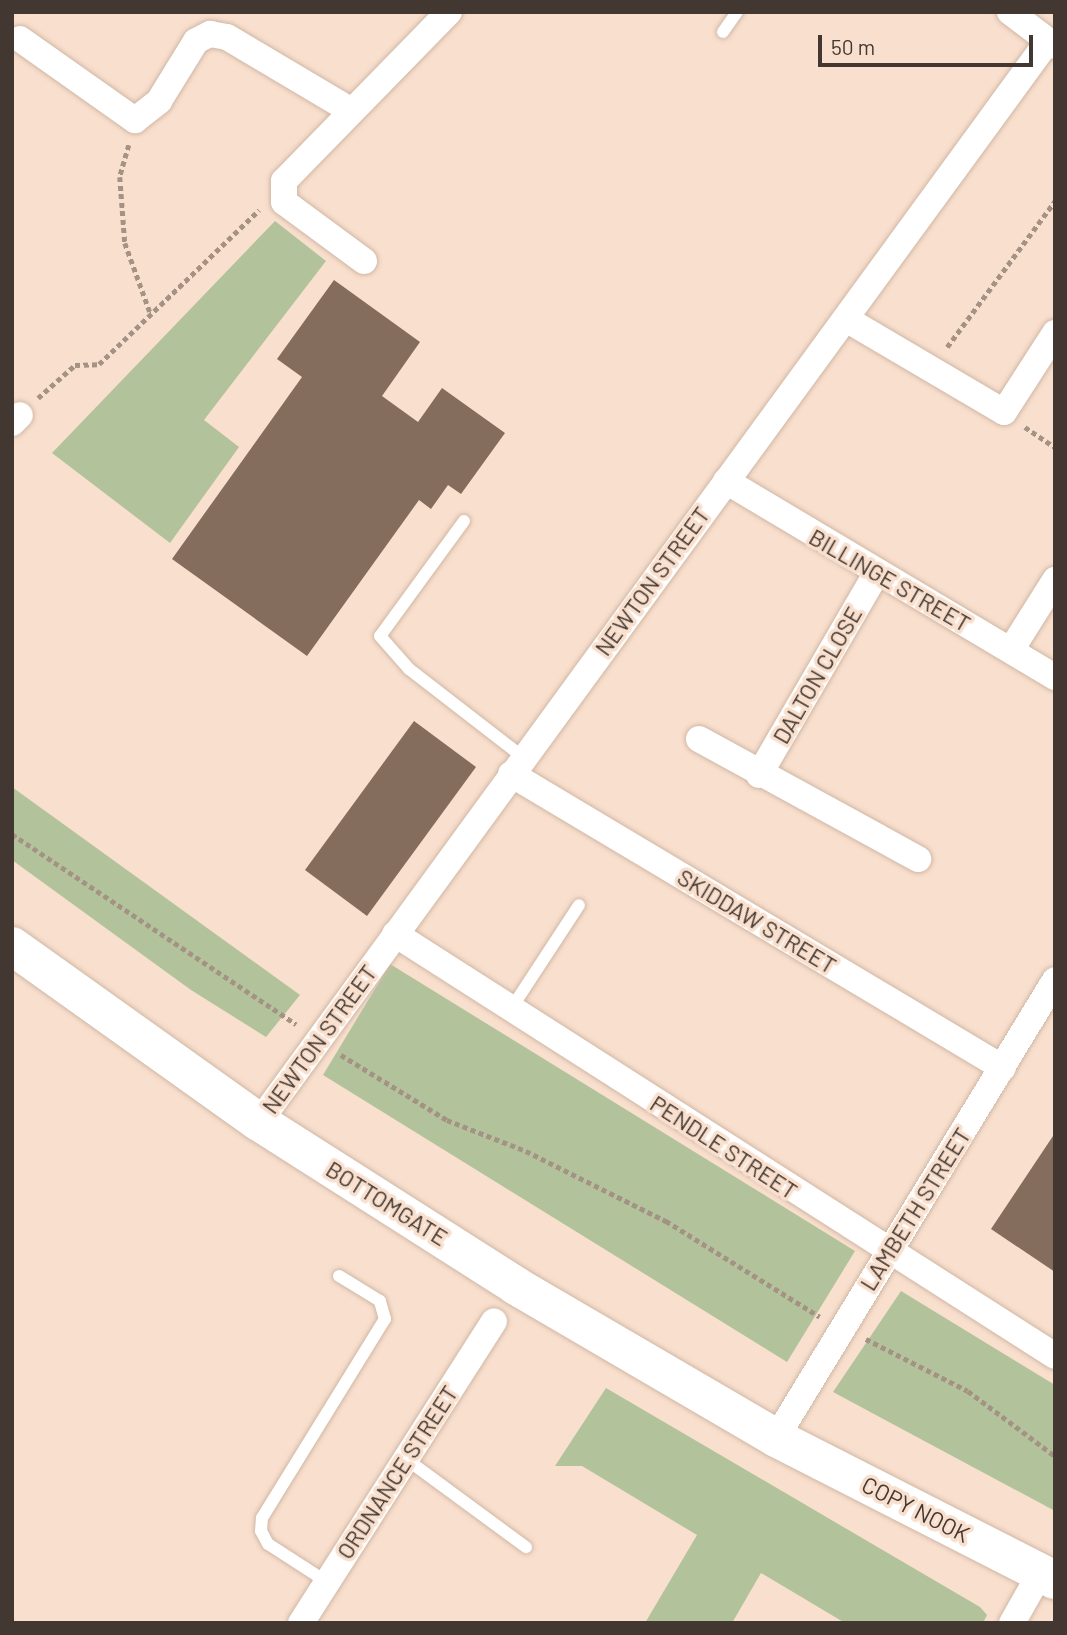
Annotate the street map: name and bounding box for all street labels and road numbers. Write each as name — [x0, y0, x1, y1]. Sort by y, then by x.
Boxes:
street label: NEWTON STREET — [589, 501, 715, 661]
street label: BILLINGE STREET — [804, 523, 976, 637]
street label: DALTON CLOSE — [767, 602, 867, 748]
street label: SKIDDAW STREET — [673, 863, 841, 979]
street label: NEWTON STREET — [256, 959, 382, 1119]
street label: PENDLE STREET — [645, 1089, 803, 1205]
street label: LAMBETH STREET — [854, 1123, 976, 1295]
street label: BOTTOMGATE — [321, 1155, 453, 1251]
street label: ORDNANCE STREET — [331, 1380, 463, 1564]
street label: COPY NOOK — [857, 1470, 975, 1548]

